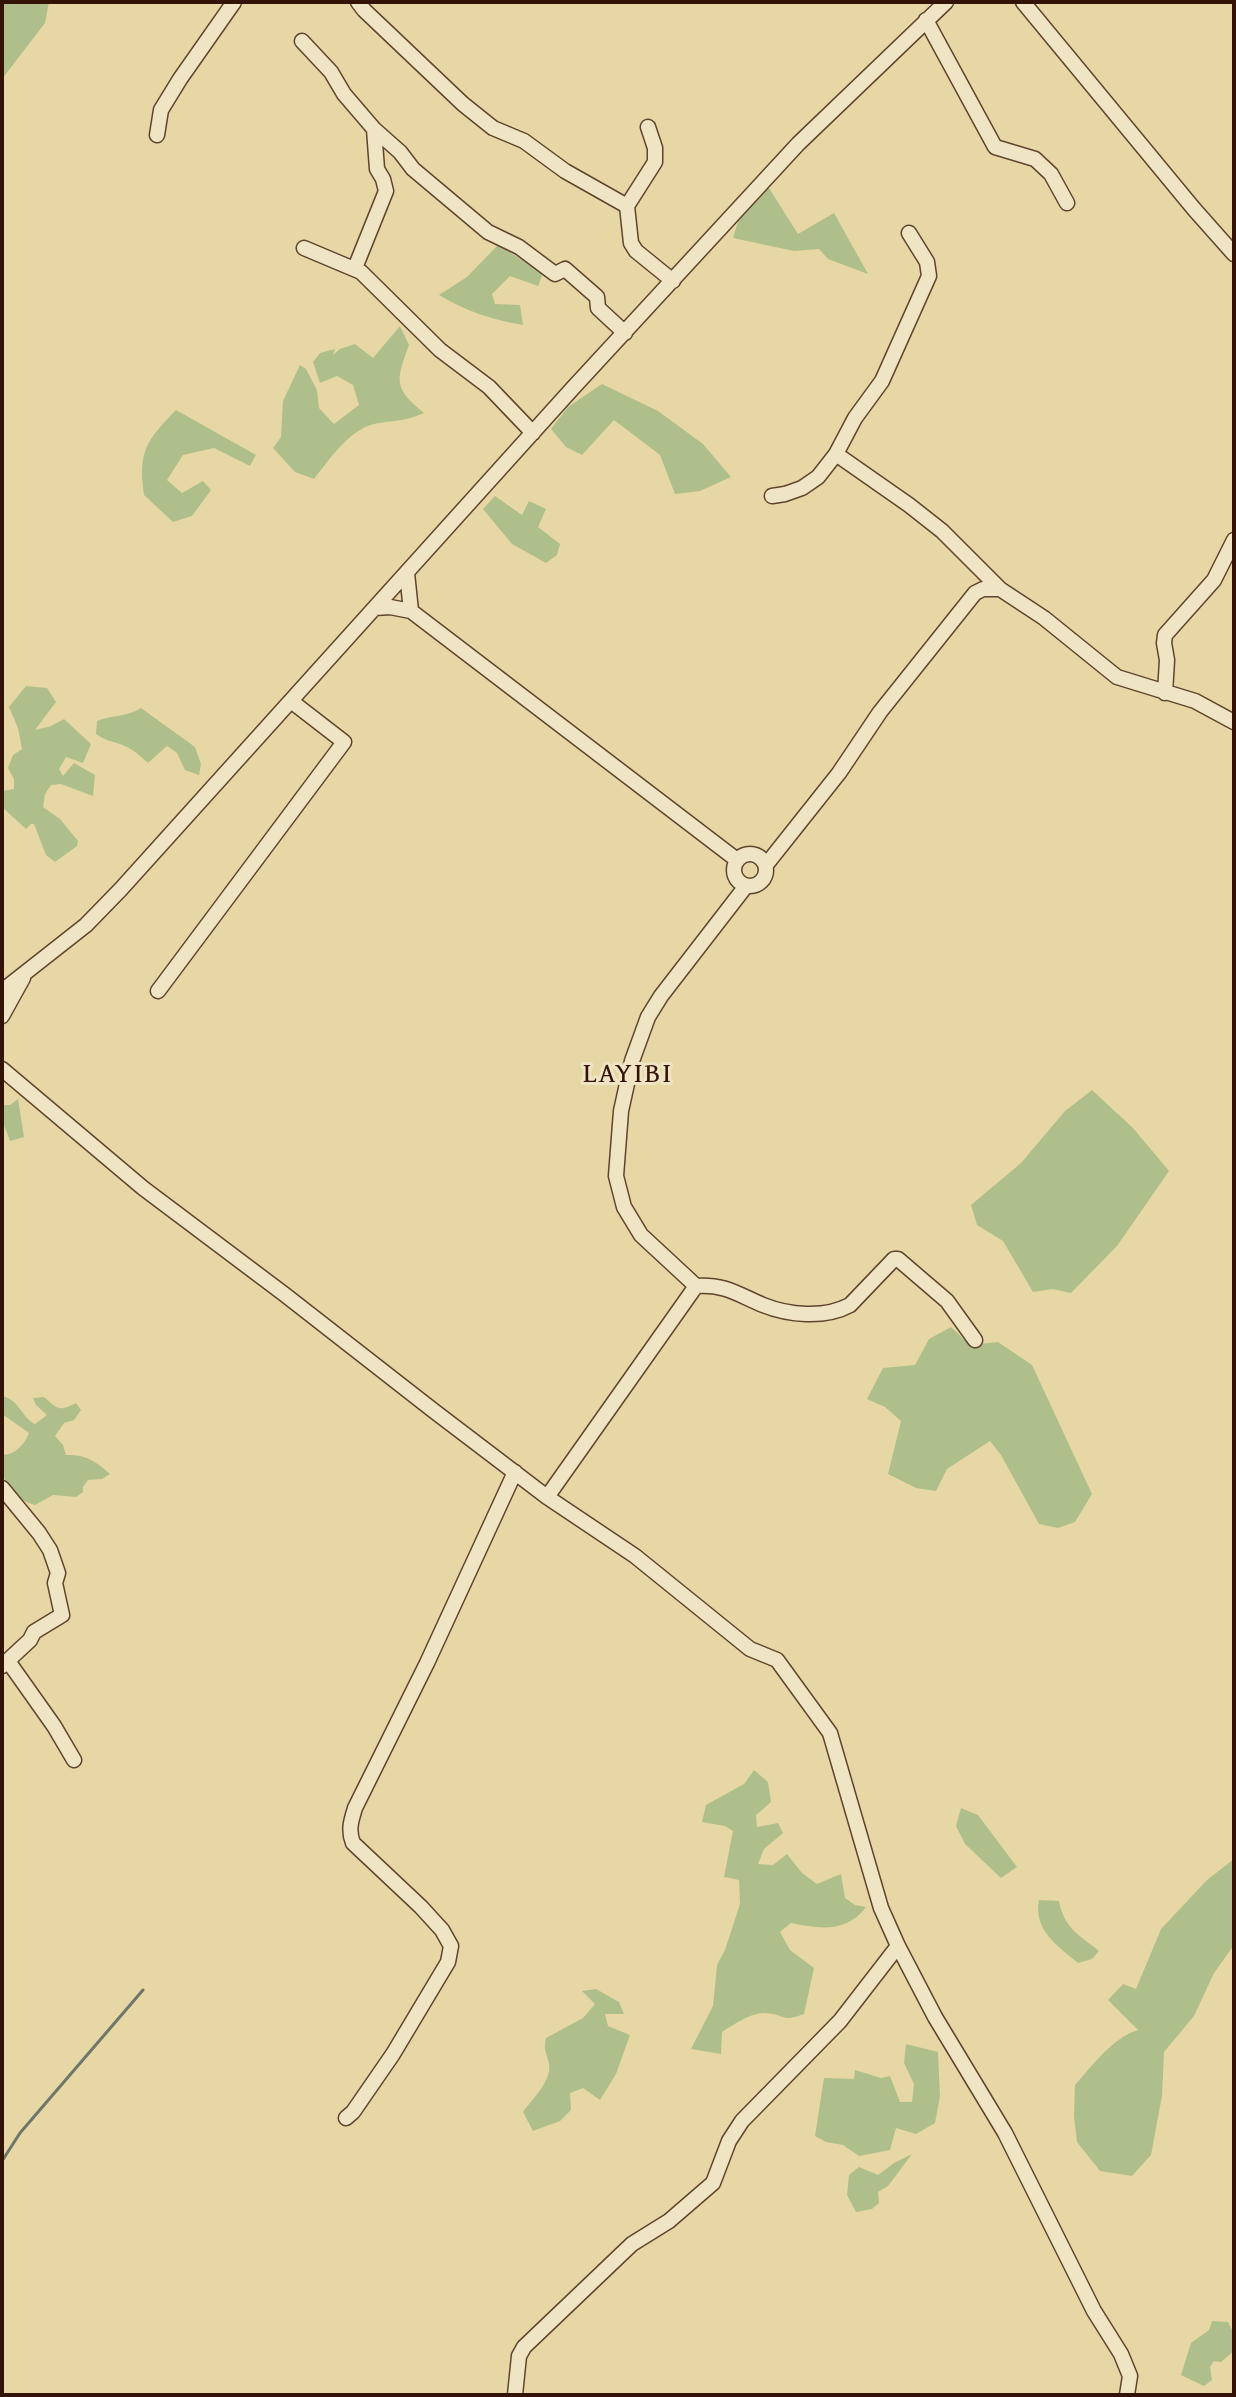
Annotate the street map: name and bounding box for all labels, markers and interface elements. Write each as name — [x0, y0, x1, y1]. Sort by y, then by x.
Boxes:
district label: LAYIBI — [583, 1058, 673, 1092]

